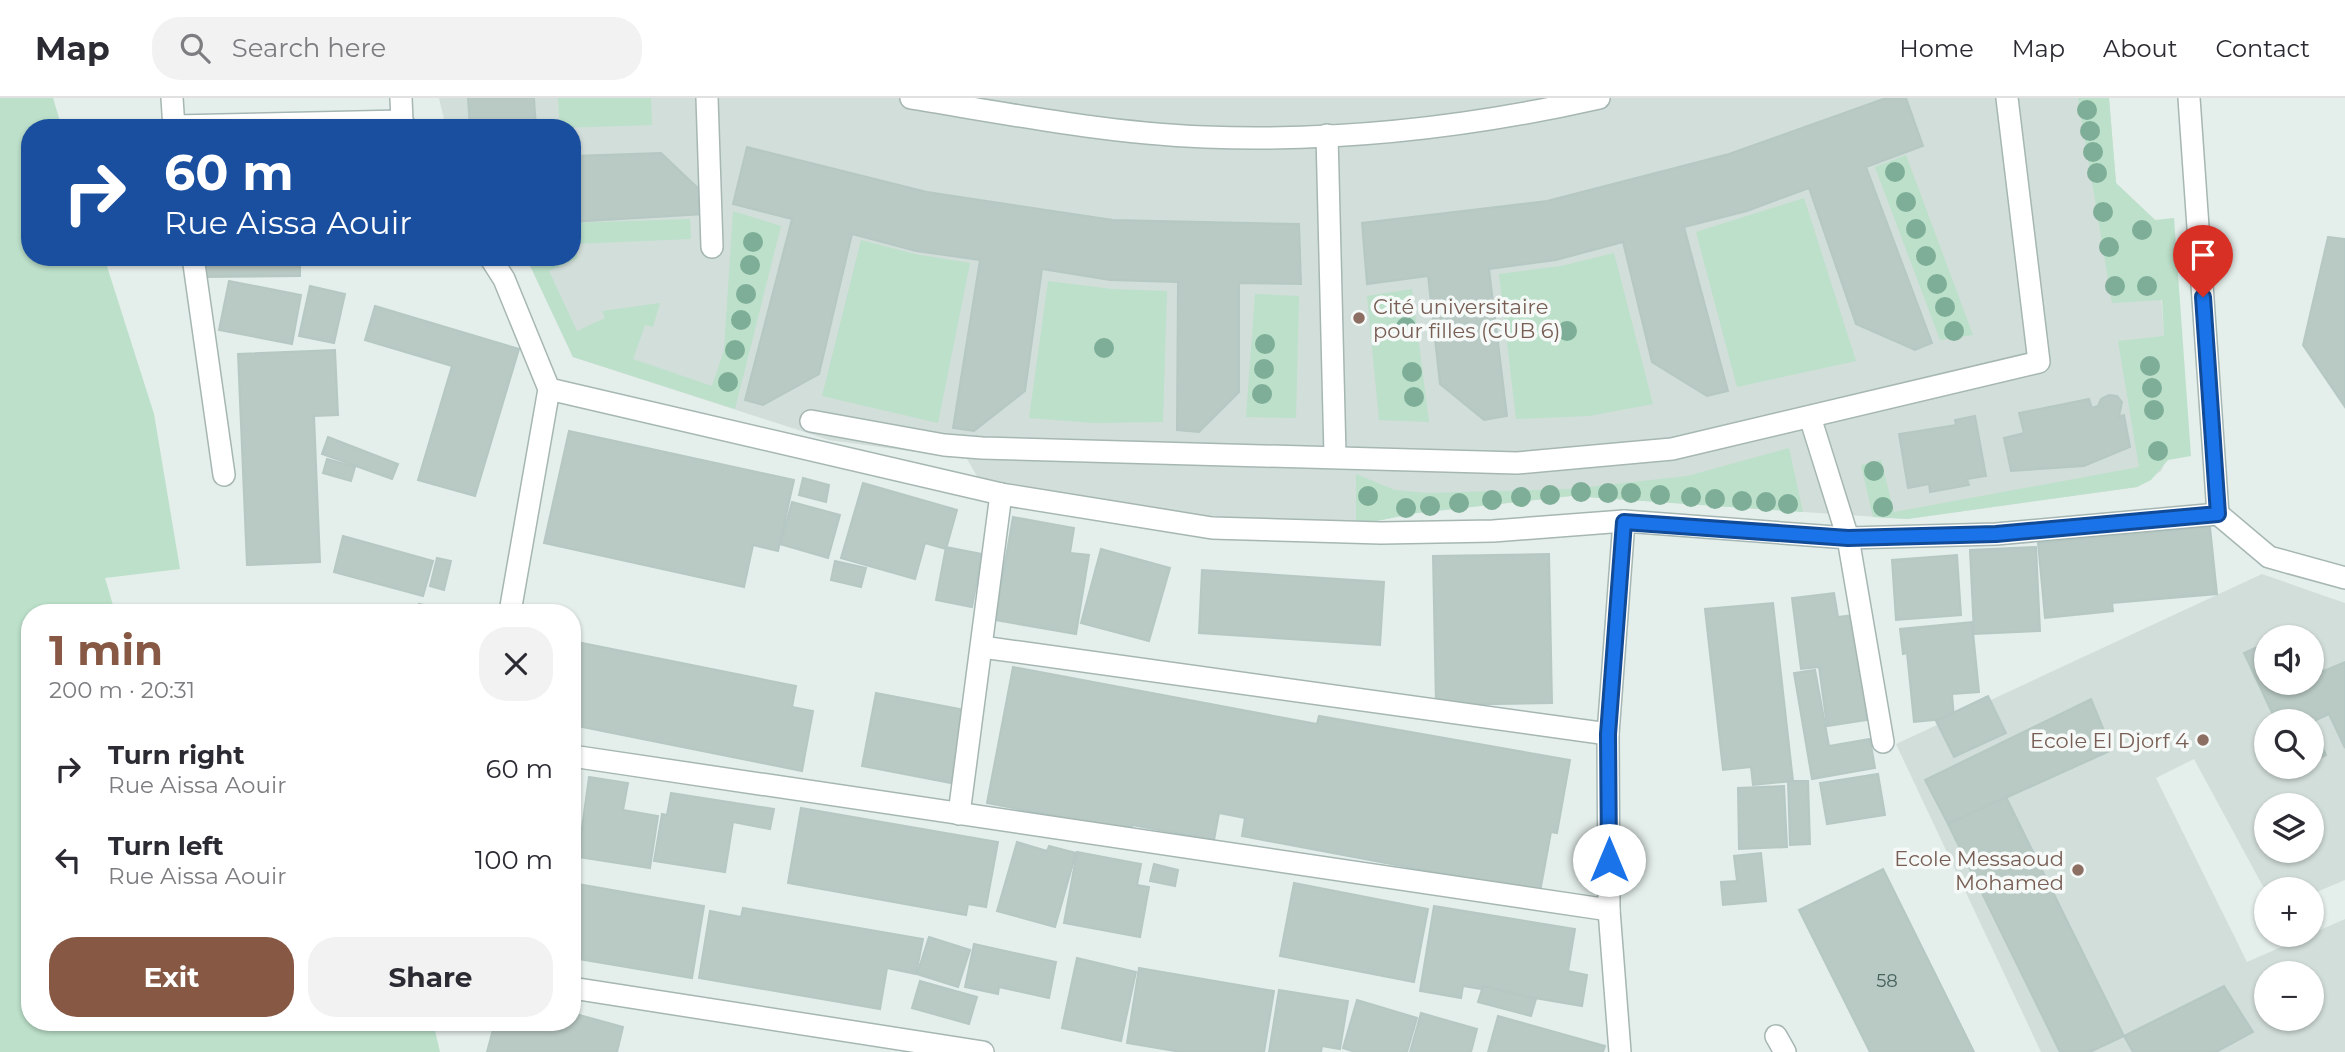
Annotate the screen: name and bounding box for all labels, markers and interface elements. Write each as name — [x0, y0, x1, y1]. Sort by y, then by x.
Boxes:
search box — [152, 17, 642, 80]
text: Map — [35, 28, 110, 68]
icon: search — [176, 29, 214, 67]
text: Search here — [232, 32, 386, 64]
text: Home — [1899, 34, 1974, 63]
text: Map — [2012, 34, 2065, 63]
text: About — [2103, 34, 2177, 63]
text: Contact — [2215, 34, 2310, 63]
text: 60 m — [164, 143, 294, 202]
icon: right — [49, 147, 140, 238]
text: Rue Aissa Aouir — [164, 203, 412, 242]
pin — [2173, 225, 2233, 297]
icon: arrive — [2184, 236, 2222, 274]
place label: Cité universitaire pour filles (CUB 6) — [1373, 294, 1560, 343]
marker: Cité universitaire pour filles (CUB 6) — [1351, 310, 1367, 326]
text: 1 min — [49, 624, 163, 676]
map controls — [2254, 625, 2324, 1031]
button: sound — [2254, 625, 2324, 695]
button: close — [479, 627, 553, 701]
text: 200 m · 20:31 — [49, 676, 195, 704]
button: search — [2254, 709, 2324, 779]
place label: Ecole El Djorf 4 — [2030, 728, 2189, 753]
marker: Ecole El Djorf 4 — [2195, 732, 2211, 748]
text: Turn right — [108, 739, 244, 771]
icon: right — [49, 750, 87, 788]
text: 60 m — [486, 753, 553, 785]
text: Rue Aissa Aouir — [108, 771, 286, 799]
button: layers — [2254, 793, 2324, 863]
position arrow — [1572, 823, 1646, 897]
text: Turn left — [108, 830, 224, 862]
icon: left — [49, 841, 87, 879]
text: 100 m — [475, 844, 553, 876]
place label: Ecole Messaoud Mohamed — [1894, 846, 2064, 895]
text: Rue Aissa Aouir — [108, 862, 286, 890]
marker: Ecole Messaoud Mohamed — [2070, 862, 2086, 878]
button: + — [2254, 877, 2324, 947]
button: Exit — [49, 937, 294, 1017]
button: Share — [308, 937, 553, 1017]
button: − — [2254, 961, 2324, 1031]
house number: 58 — [1876, 970, 1898, 992]

